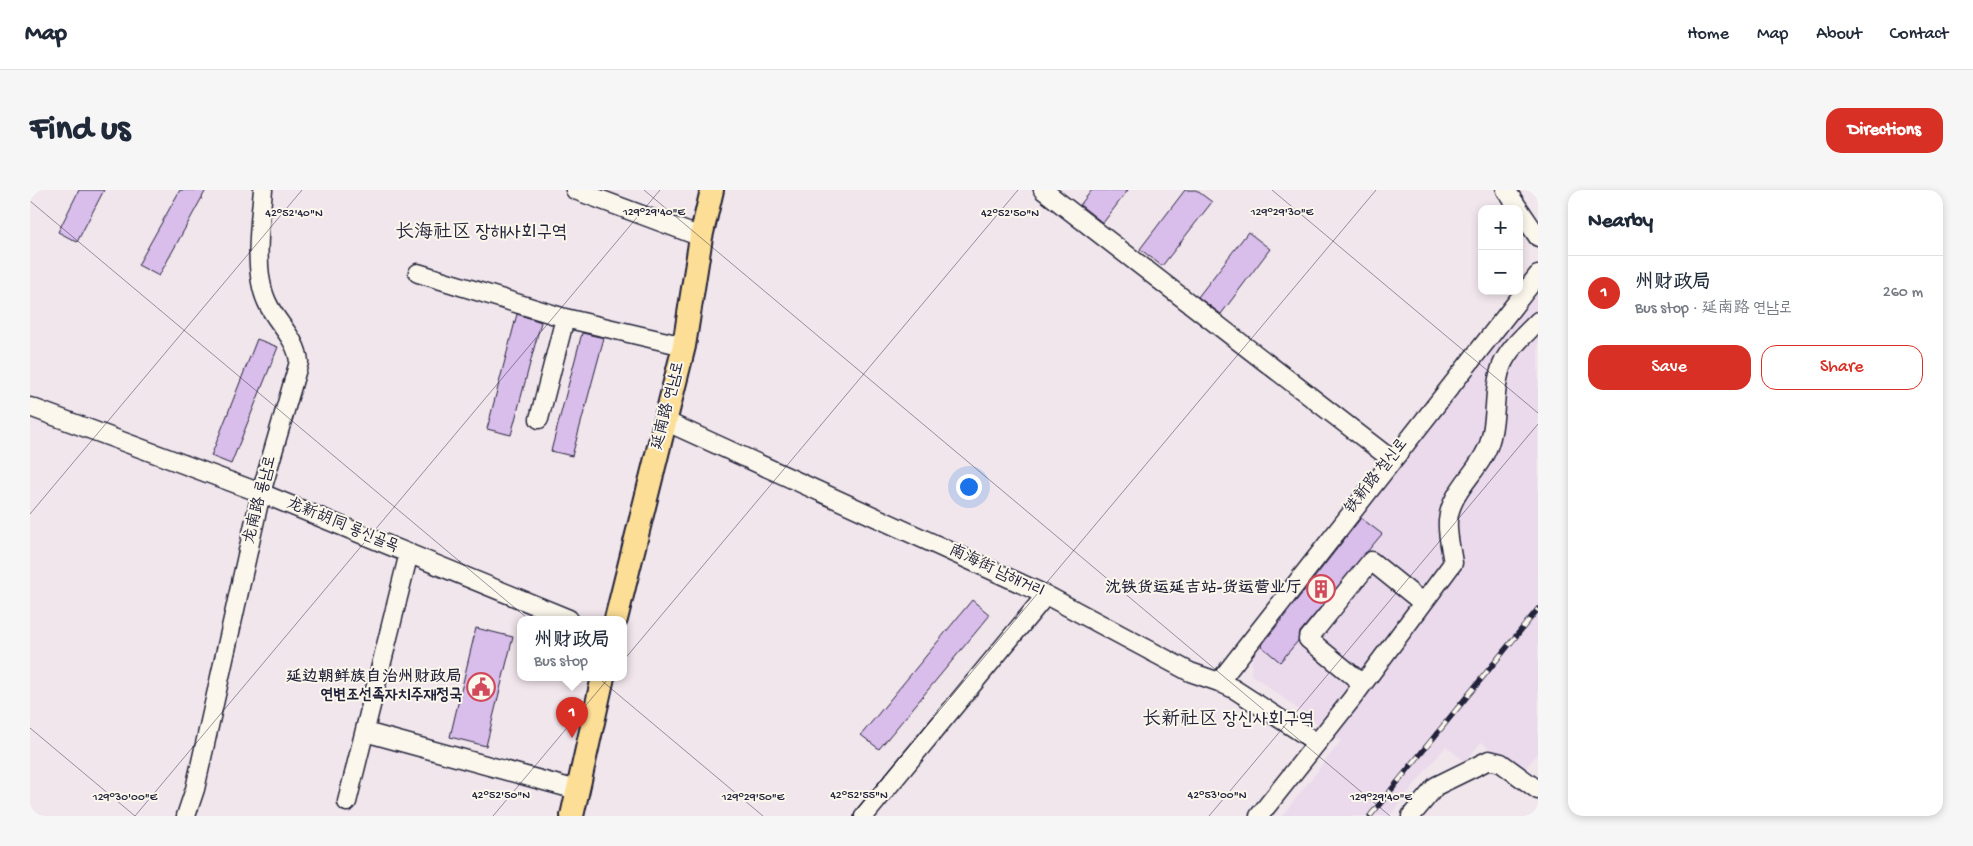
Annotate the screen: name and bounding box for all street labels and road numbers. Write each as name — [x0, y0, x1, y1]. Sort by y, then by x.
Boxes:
street label: 延南路 연남로 — [647, 359, 689, 452]
street label: 铁新路 철신로 — [1340, 434, 1412, 518]
street label: 龙南路 룡남로 — [239, 453, 281, 546]
street label: 龙新胡同 룡신골목 — [283, 494, 401, 557]
street label: 南海街 남해거리 — [945, 540, 1048, 602]

